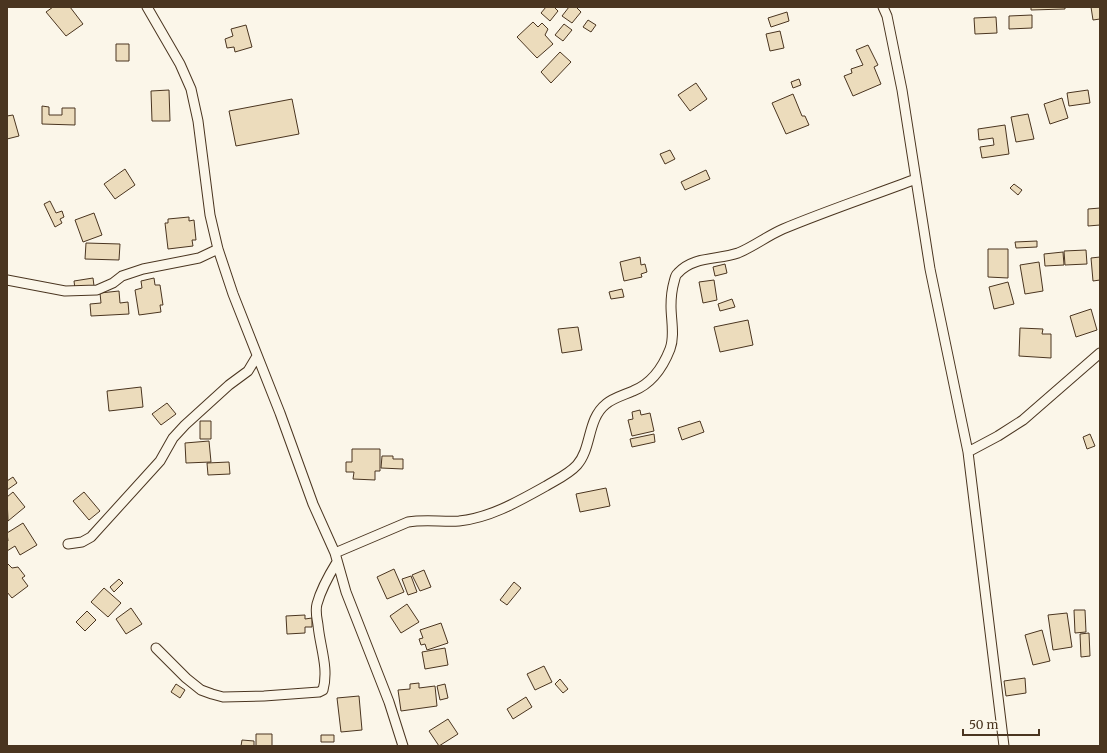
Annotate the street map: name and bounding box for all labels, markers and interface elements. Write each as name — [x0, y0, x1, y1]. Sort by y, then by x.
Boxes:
scale bar — [963, 711, 1039, 737]
text: 50 m — [969, 717, 998, 732]

